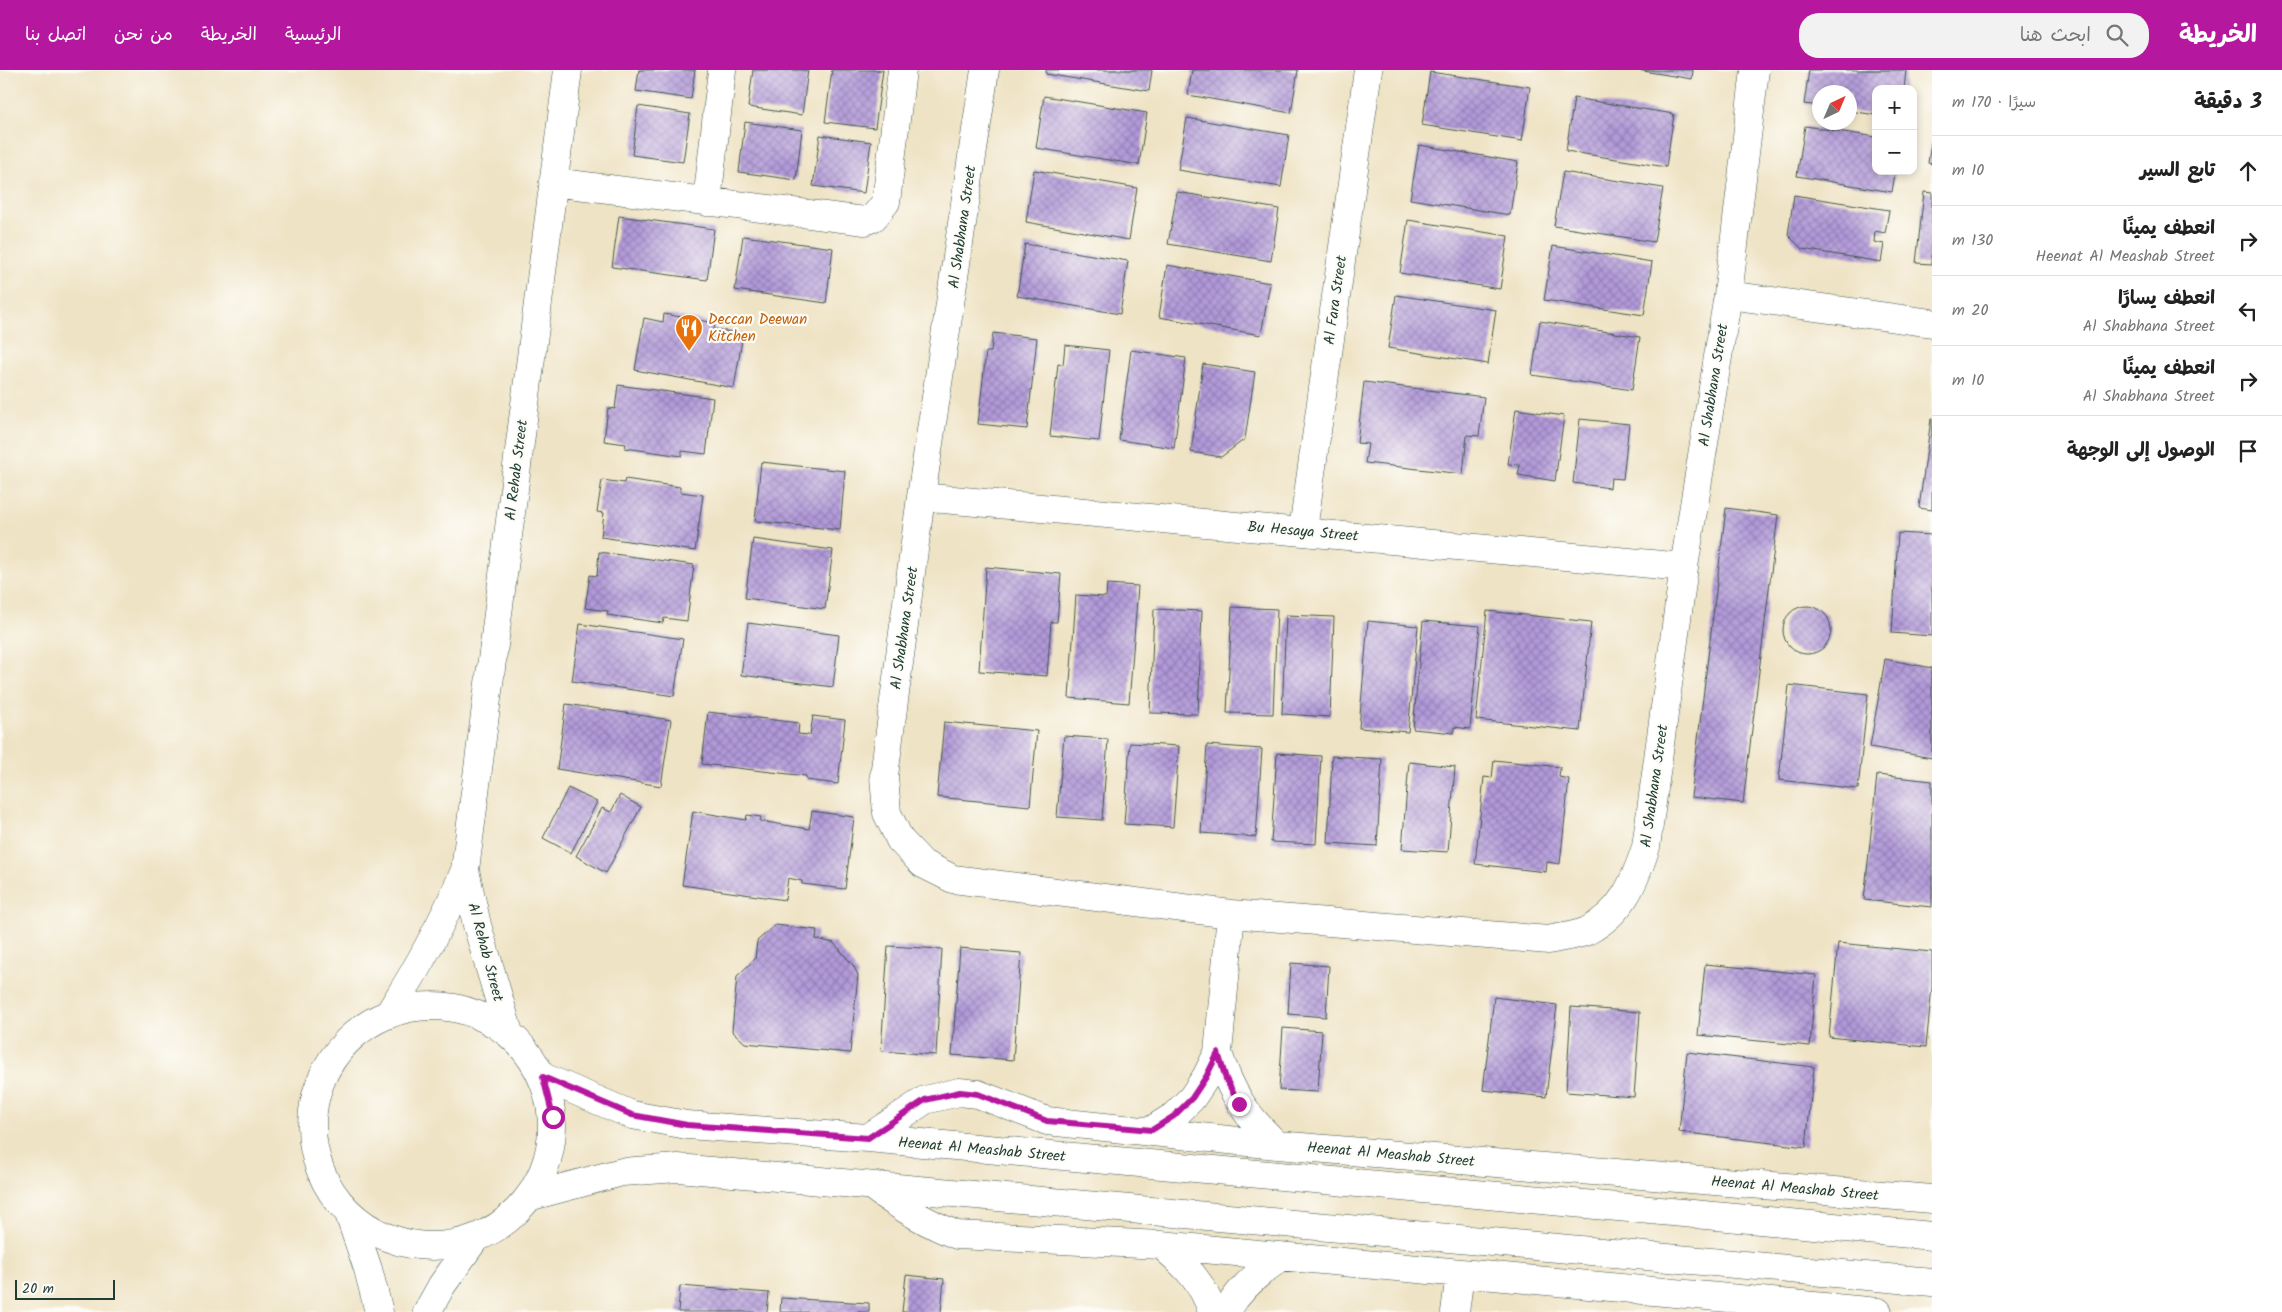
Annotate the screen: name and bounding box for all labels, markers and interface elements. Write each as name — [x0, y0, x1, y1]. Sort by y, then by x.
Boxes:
search box — [1799, 13, 2149, 58]
text: الخريطة — [2179, 16, 2257, 55]
text: اتصل بنا — [25, 21, 86, 50]
text: من نحن — [114, 21, 173, 50]
text: الخريطة — [201, 21, 257, 50]
text: الرئيسية — [285, 21, 341, 50]
text: ابحث هنا — [2020, 21, 2091, 51]
icon: search — [2103, 21, 2131, 49]
north arrow — [1812, 85, 1857, 130]
map controls — [1872, 85, 1917, 175]
button: + — [1872, 85, 1917, 130]
text: 3 دقيقة — [2194, 86, 2262, 119]
text: سيرًا · 170 m — [1952, 90, 2036, 115]
button: − — [1872, 130, 1917, 175]
text: تابع السير — [2140, 156, 2215, 186]
icon: ahead — [2234, 157, 2262, 185]
text: 10 m — [1952, 158, 1984, 183]
street label: Al Shabhana Street — [942, 164, 984, 290]
text: انعطف يمينًا — [2123, 214, 2215, 244]
icon: right — [2234, 227, 2262, 255]
text: 130 m — [1952, 228, 1993, 253]
text: Heenat Al Meashab Street — [2036, 244, 2215, 269]
street label: Al Fara Street — [1318, 254, 1354, 346]
text: انعطف يسارًا — [2118, 284, 2215, 314]
icon: left — [2234, 297, 2262, 325]
text: 20 m — [1952, 298, 1988, 323]
place label: Deccan Deewan Kitchen — [708, 308, 807, 349]
restaurant icon: Deccan Deewan Kitchen — [674, 313, 704, 352]
text: Al Shabhana Street — [2083, 314, 2215, 339]
street label: Al Shabhana Street — [1692, 322, 1736, 448]
text: انعطف يمينًا — [2123, 354, 2215, 384]
icon: right — [2234, 367, 2262, 395]
text: 10 m — [1952, 368, 1984, 393]
text: Al Shabhana Street — [2083, 384, 2215, 409]
street label: Al Rehab Street — [499, 418, 535, 522]
text: الوصول إلى الوجهة — [2067, 436, 2215, 466]
icon: arrive — [2234, 437, 2262, 465]
street label: Bu Hesaya Street — [1247, 515, 1360, 549]
street label: Al Shabhana Street — [884, 565, 926, 691]
street label: Al Shabhana Street — [1634, 723, 1676, 849]
street label: Al Rehab Street — [460, 900, 510, 1004]
route end — [1228, 1093, 1251, 1116]
route start — [542, 1106, 565, 1129]
street label: Heenat Al Meashab Street — [897, 1131, 1067, 1169]
street label: Heenat Al Meashab Street — [1306, 1136, 1476, 1174]
street label: Heenat Al Meashab Street — [1710, 1170, 1880, 1208]
scale bar — [15, 1277, 115, 1300]
text: 20 m — [22, 1278, 54, 1300]

